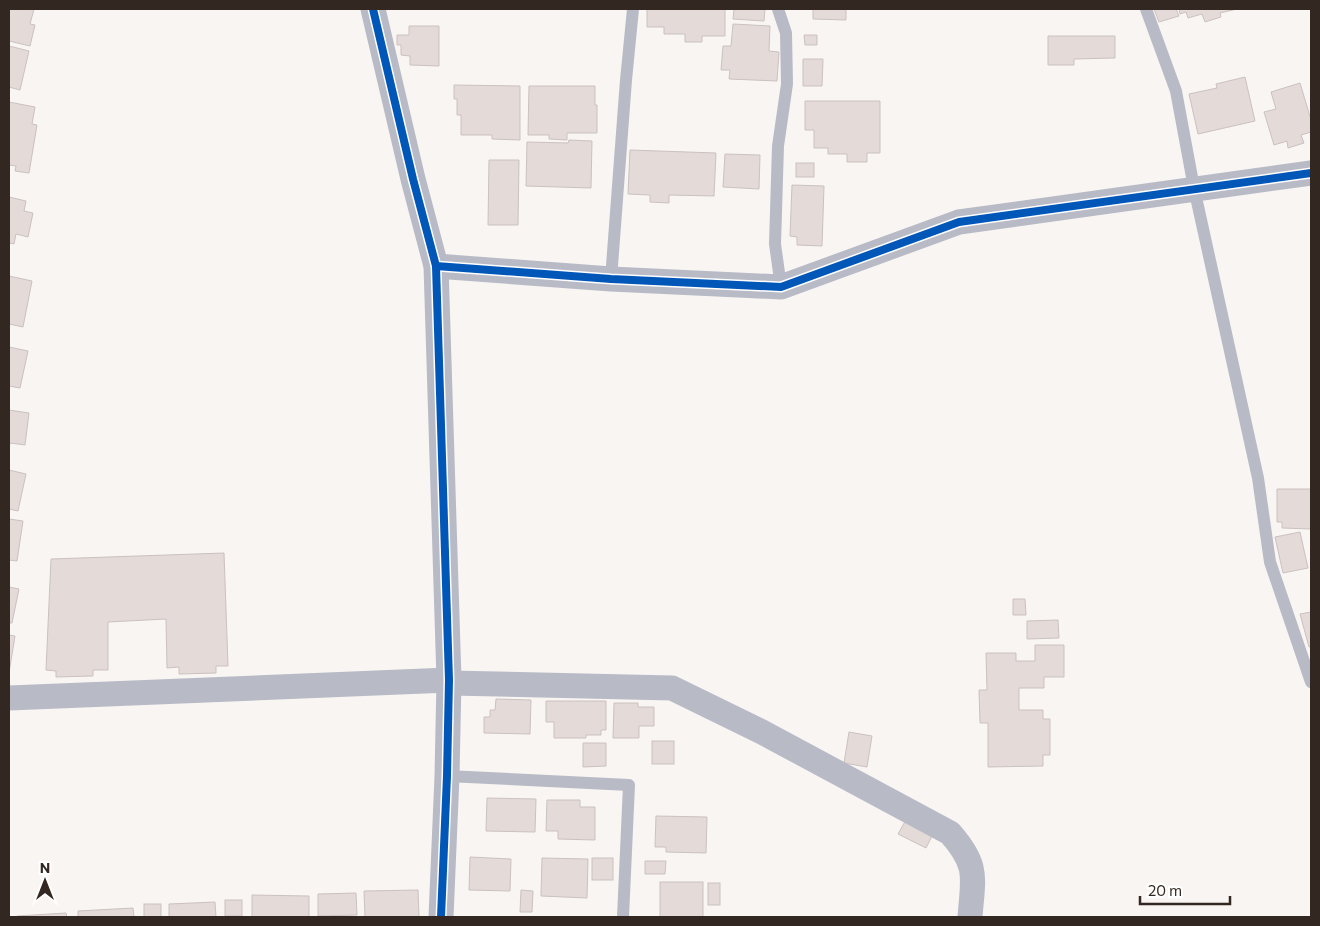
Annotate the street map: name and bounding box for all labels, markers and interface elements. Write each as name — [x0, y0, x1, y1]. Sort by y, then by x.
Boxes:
north arrow — [20, 856, 70, 906]
text: N — [40, 859, 50, 876]
scale bar — [1140, 874, 1230, 906]
text: 20 m — [1148, 881, 1182, 899]

